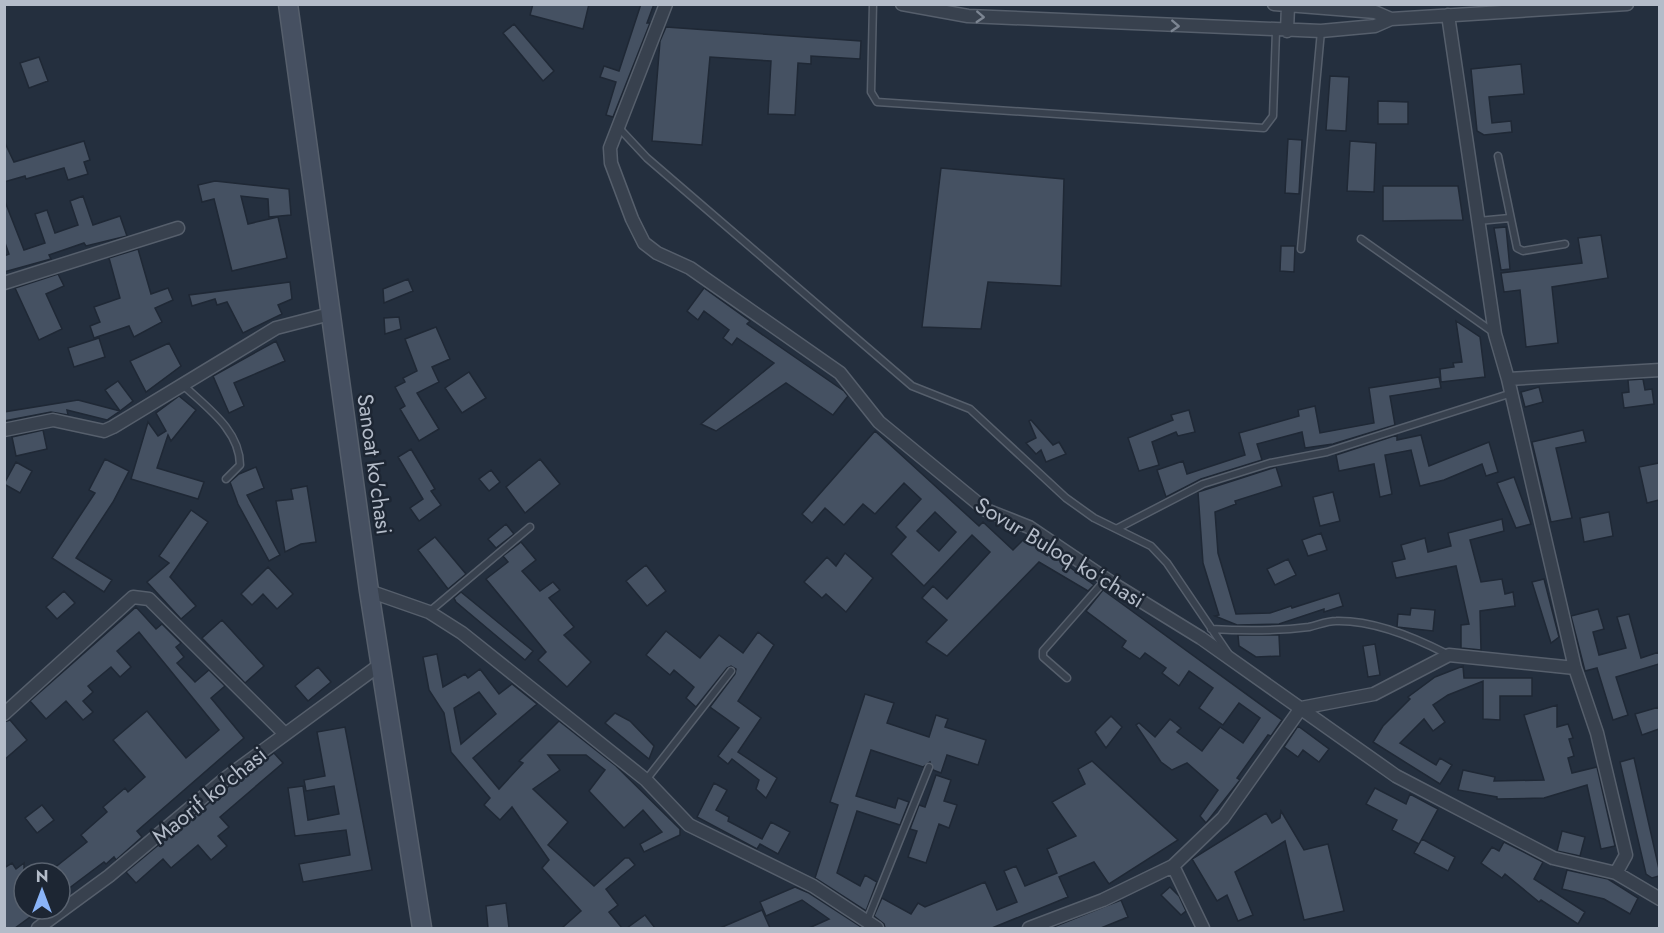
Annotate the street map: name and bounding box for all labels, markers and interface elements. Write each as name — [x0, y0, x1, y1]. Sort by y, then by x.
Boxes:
one-way arrow — [976, 10, 985, 23]
one-way arrow — [1170, 19, 1179, 32]
street label: Sanoat ko'chasi — [349, 392, 401, 536]
street label: Sovur Buloq koʻchasi — [969, 489, 1151, 615]
street label: Maorif ko'chasi — [145, 739, 273, 851]
north arrow — [12, 861, 72, 921]
text: N — [36, 865, 48, 888]

